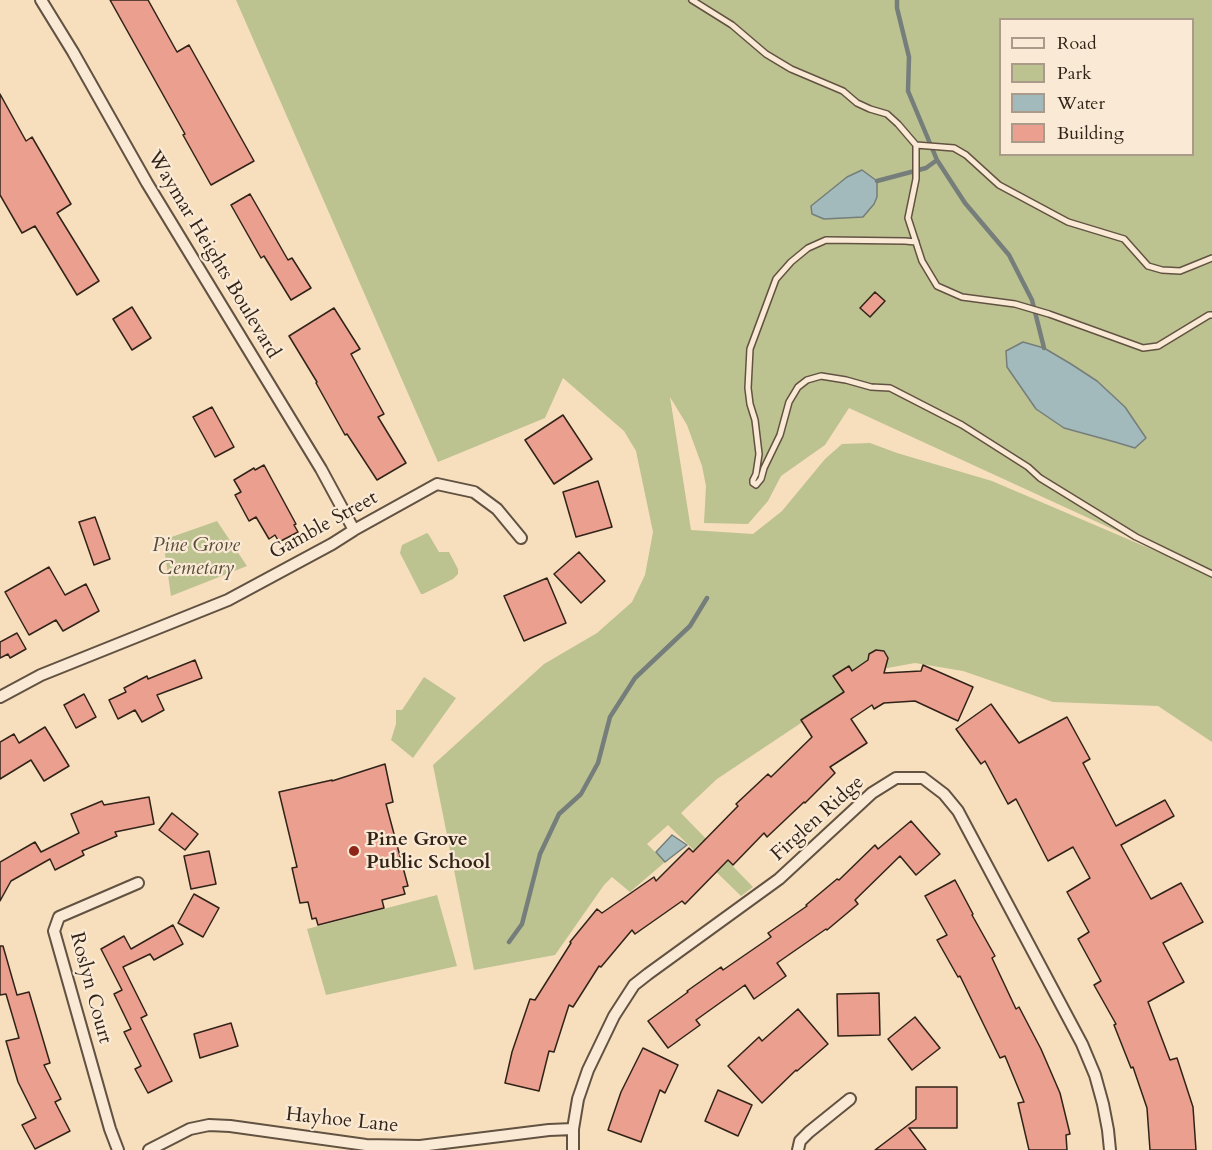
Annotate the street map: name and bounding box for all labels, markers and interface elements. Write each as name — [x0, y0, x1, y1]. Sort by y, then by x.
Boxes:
legend — [999, 18, 1194, 156]
text: Road — [1057, 31, 1097, 56]
text: Park — [1057, 61, 1092, 86]
text: Water — [1057, 91, 1105, 116]
text: Building — [1057, 121, 1124, 146]
street label: Waymar Heights Boulevard — [141, 147, 285, 363]
street label: Gamble Street — [266, 486, 382, 566]
park label: Pine Grove Cemetary — [152, 534, 240, 581]
street label: Firglen Ridge — [767, 771, 869, 867]
place label: Pine Grove Public School — [366, 828, 490, 875]
marker: Pine Grove Public School — [347, 844, 361, 858]
street label: Roslyn Court — [64, 930, 116, 1046]
street label: Hayhoe Lane — [284, 1103, 400, 1139]

